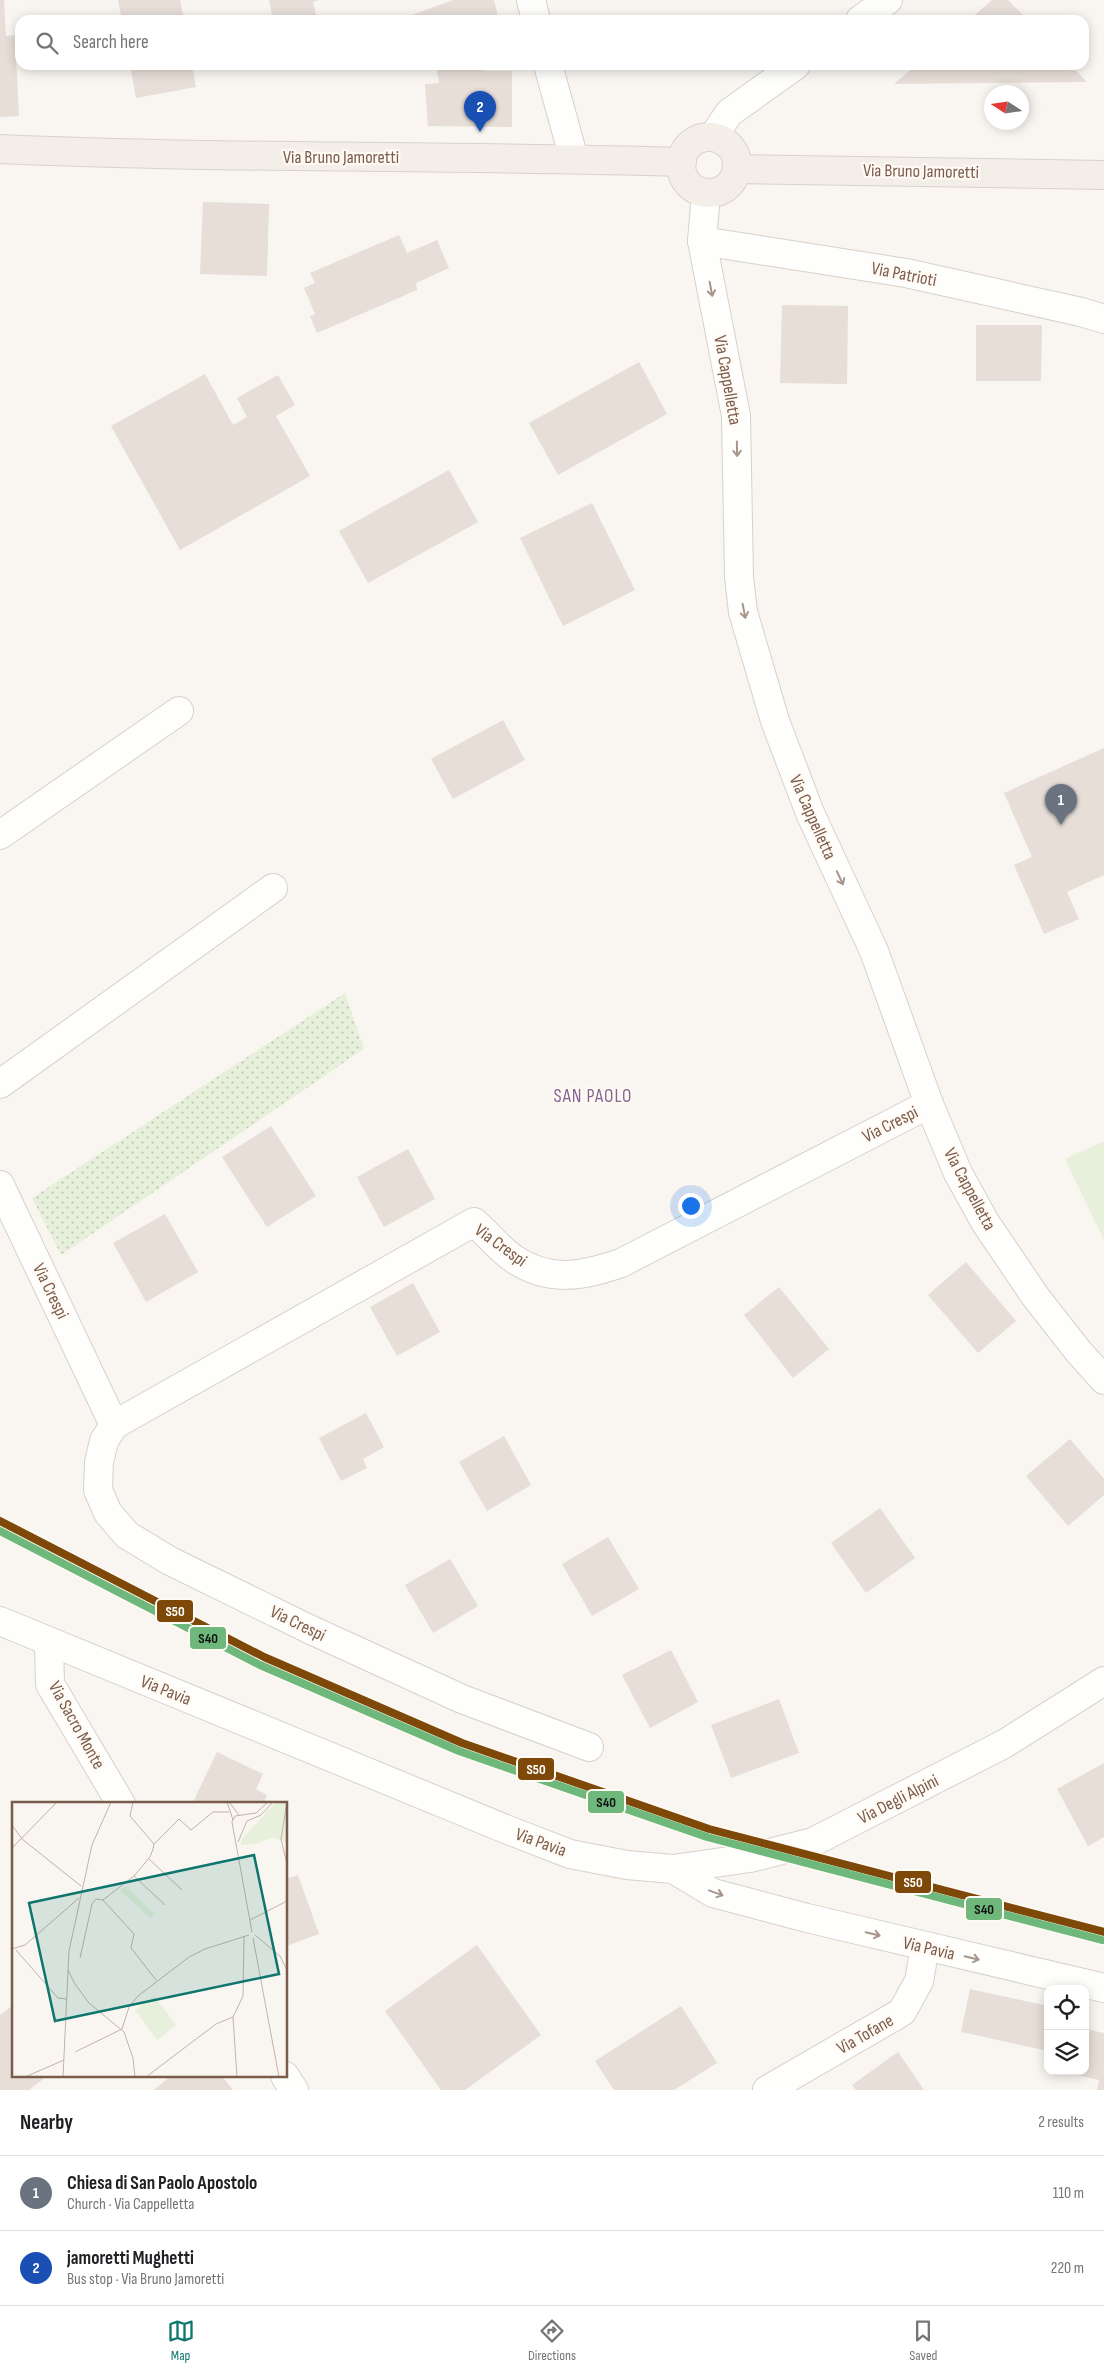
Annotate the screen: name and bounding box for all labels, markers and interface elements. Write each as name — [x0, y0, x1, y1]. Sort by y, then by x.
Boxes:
search box — [15, 15, 1089, 70]
icon: search — [33, 29, 61, 57]
text: Search here — [73, 31, 149, 54]
north arrow — [984, 85, 1029, 130]
pin: 2 — [464, 91, 496, 132]
street label: Via Bruno Jamoretti — [283, 147, 399, 168]
street label: Via Bruno Jamoretti — [863, 160, 979, 183]
street label: Via Patrioti — [870, 258, 938, 291]
one-way arrow — [707, 280, 717, 296]
street label: Via Cappelletta — [709, 334, 746, 426]
one-way arrow — [732, 440, 742, 457]
one-way arrow — [739, 603, 749, 619]
street label: Via Cappelletta — [785, 772, 841, 863]
pin: 1 — [1045, 784, 1077, 825]
one-way arrow — [836, 870, 846, 885]
district label: SAN PAOLO — [554, 1085, 632, 1108]
street label: Via Crespi — [859, 1102, 921, 1147]
street label: Via Cappelletta — [939, 1144, 1000, 1234]
your location — [678, 1193, 704, 1219]
street label: Via Crespi — [471, 1219, 531, 1271]
street label: Via Crespi — [28, 1260, 73, 1322]
line badge: S50 — [156, 1599, 194, 1623]
street label: Via Crespi — [267, 1601, 329, 1646]
text: S50 — [165, 1603, 185, 1620]
line badge: S40 — [189, 1626, 227, 1650]
text: S40 — [198, 1630, 218, 1647]
street label: Via Pavia — [137, 1671, 194, 1710]
street label: Via Sacro Monte — [44, 1678, 109, 1773]
line badge: S50 — [517, 1757, 555, 1781]
text: S50 — [526, 1761, 546, 1778]
street label: Via Degli Alpini — [854, 1770, 942, 1829]
line badge: S40 — [587, 1790, 625, 1814]
text: S40 — [596, 1794, 616, 1811]
inset map — [12, 1802, 288, 2078]
street label: Via Pavia — [512, 1824, 569, 1861]
line badge: S50 — [894, 1870, 932, 1894]
text: S50 — [903, 1874, 923, 1891]
one-way arrow — [708, 1889, 723, 1898]
line badge: S40 — [965, 1897, 1003, 1921]
text: S40 — [974, 1901, 994, 1918]
one-way arrow — [864, 1930, 880, 1939]
street label: Via Pavia — [901, 1932, 957, 1965]
one-way arrow — [964, 1954, 980, 1963]
map controls — [1044, 1985, 1089, 2075]
button: locate — [1044, 1985, 1089, 2030]
street label: Via Tofane — [833, 2010, 897, 2059]
button: layers — [1044, 2030, 1089, 2075]
text: Nearby — [20, 2110, 73, 2135]
text: 2 results — [1038, 2113, 1084, 2132]
text: Chiesa di San Paolo Apostolo — [67, 2172, 257, 2195]
text: 1 — [33, 2184, 39, 2203]
text: 110 m — [1053, 2184, 1084, 2203]
text: Church · Via Cappelletta — [67, 2195, 195, 2214]
text: jamoretti Mughetti — [67, 2247, 194, 2270]
text: 2 — [32, 2259, 40, 2278]
text: 220 m — [1051, 2259, 1084, 2278]
text: Bus stop · Via Bruno Jamoretti — [67, 2270, 224, 2289]
tab: Map — [167, 2317, 195, 2364]
tab: Directions — [528, 2317, 576, 2364]
tab: Saved — [909, 2317, 937, 2364]

